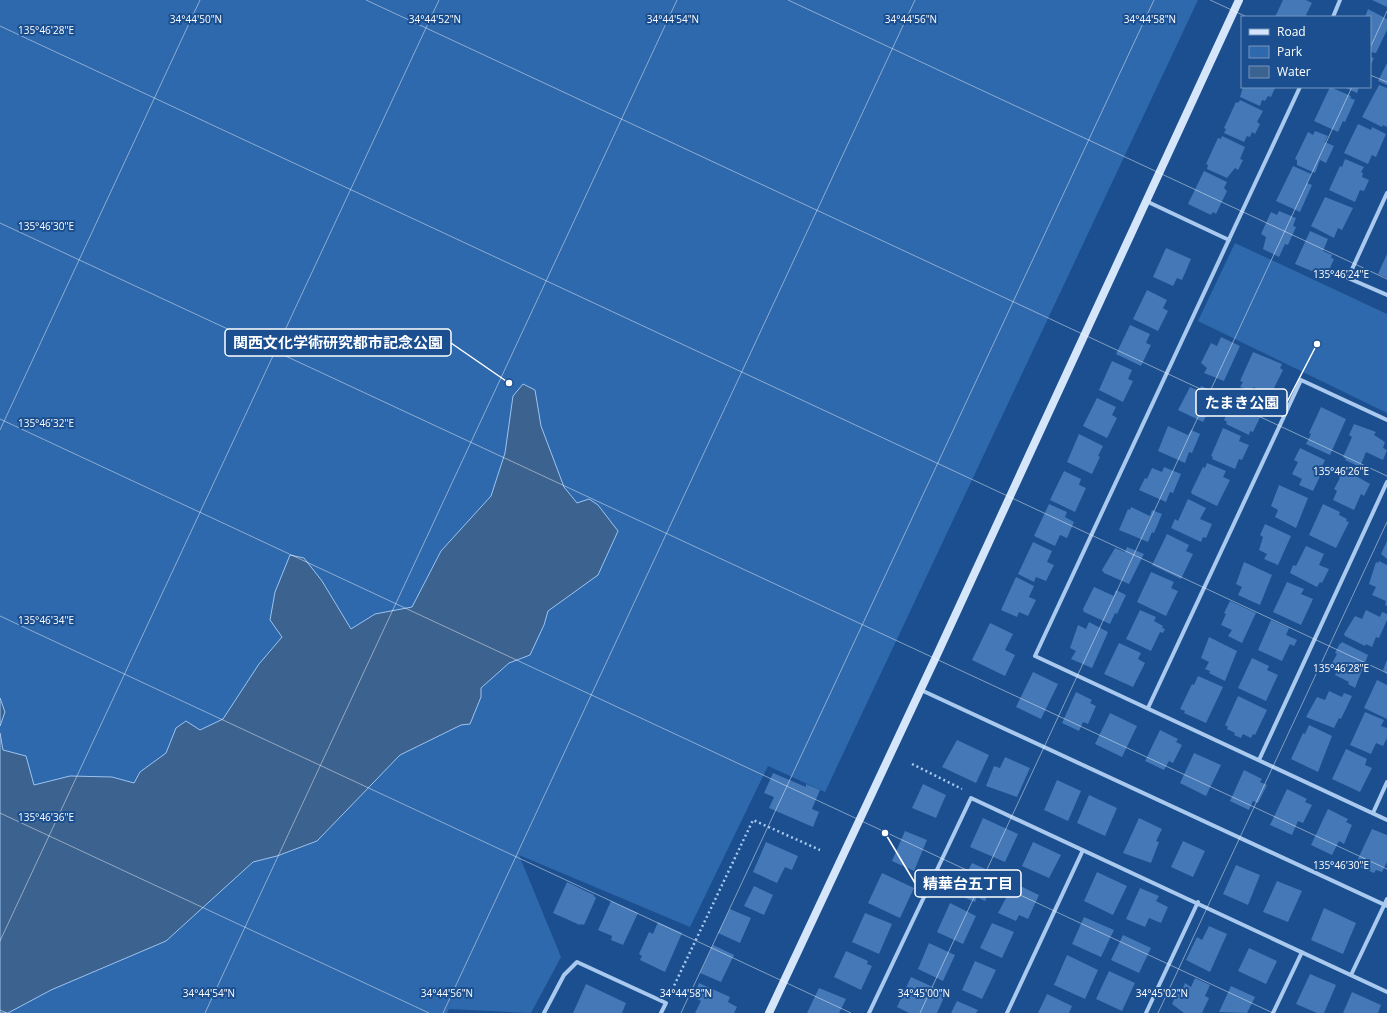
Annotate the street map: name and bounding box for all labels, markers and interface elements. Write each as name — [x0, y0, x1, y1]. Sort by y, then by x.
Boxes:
text: 34°44'50"N — [170, 12, 222, 26]
text: 34°44'52"N — [409, 12, 461, 26]
text: 34°44'54"N — [647, 12, 699, 26]
text: 34°44'56"N — [885, 12, 937, 26]
text: 34°44'58"N — [1124, 12, 1176, 26]
legend — [1241, 16, 1371, 88]
text: 135°46'28"E — [18, 23, 74, 37]
text: Road — [1277, 23, 1306, 40]
text: Park — [1277, 43, 1303, 60]
text: Water — [1277, 63, 1311, 80]
text: 135°46'30"E — [18, 219, 74, 233]
text: 135°46'24"E — [1313, 267, 1369, 281]
callout: 関西文化学術研究都市記念公園 — [225, 329, 451, 356]
text: 関西文化学術研究都市記念公園 — [233, 332, 443, 352]
callout: たまき公園 — [1196, 389, 1287, 416]
text: たまき公園 — [1205, 392, 1279, 412]
text: 135°46'32"E — [18, 416, 74, 430]
text: 135°46'26"E — [1313, 464, 1369, 478]
text: 135°46'34"E — [18, 613, 74, 627]
text: 135°46'28"E — [1313, 661, 1369, 675]
text: 135°46'36"E — [18, 810, 74, 824]
text: 135°46'30"E — [1313, 858, 1369, 872]
callout: 精華台五丁目 — [915, 870, 1021, 897]
text: 精華台五丁目 — [923, 873, 1013, 893]
text: 34°44'54"N — [183, 986, 235, 1000]
text: 34°44'56"N — [421, 986, 473, 1000]
text: 34°44'58"N — [660, 986, 712, 1000]
text: 34°45'00"N — [898, 986, 950, 1000]
text: 34°45'02"N — [1136, 986, 1188, 1000]

